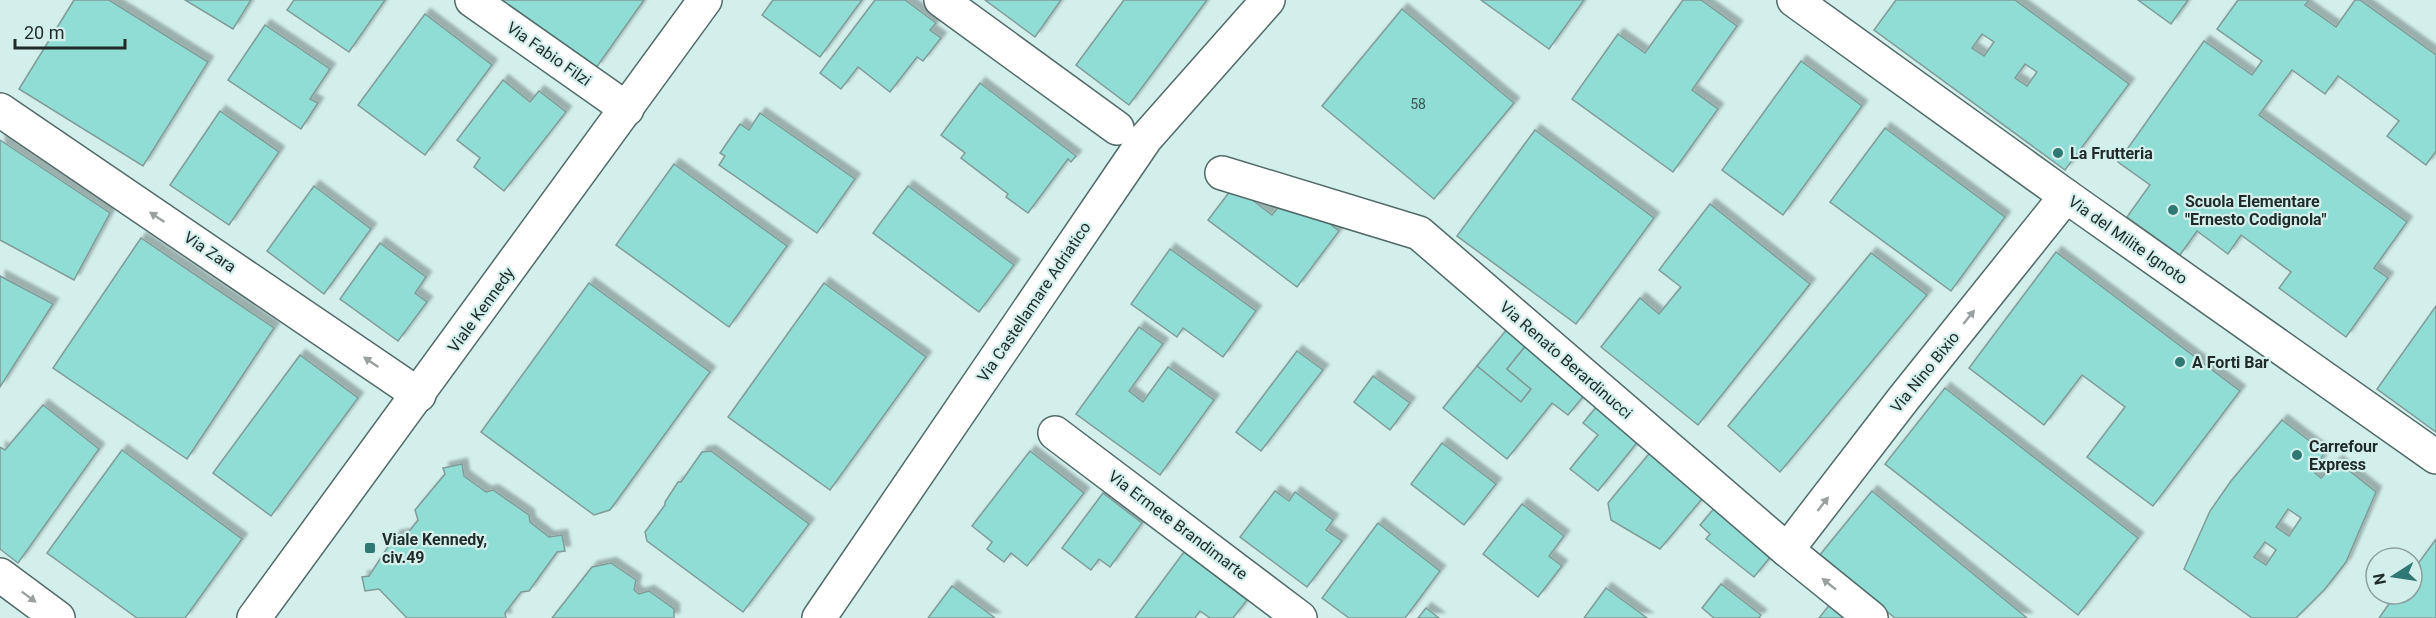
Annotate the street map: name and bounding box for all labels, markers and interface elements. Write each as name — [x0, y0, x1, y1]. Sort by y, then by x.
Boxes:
scale bar — [15, 12, 124, 50]
street label: Via Fabio Filzi — [503, 18, 595, 90]
text: 20 m — [24, 22, 64, 43]
house number: 58 — [1410, 96, 1426, 112]
place label: La Frutteria — [2070, 144, 2153, 163]
marker: La Frutteria — [2051, 146, 2065, 160]
street label: Via del Milite Ignoto — [2065, 192, 2191, 288]
place label: Scuola Elementare "Ernesto Codignola" — [2185, 192, 2327, 229]
marker: Scuola Elementare "Ernesto Codignola" — [2166, 203, 2180, 217]
one-way arrow — [150, 211, 166, 223]
street label: Via Castellamare Adriatico — [973, 218, 1095, 386]
street label: Via Zara — [180, 228, 240, 276]
street label: Viale Kennedy — [444, 264, 518, 356]
street label: Via Renato Berardinucci — [1496, 297, 1636, 423]
one-way arrow — [1962, 309, 1975, 325]
street label: Via Nino Bixio — [1887, 328, 1963, 416]
place label: A Forti Bar — [2192, 353, 2269, 372]
marker: A Forti Bar — [2173, 355, 2187, 369]
one-way arrow — [363, 356, 379, 368]
place label: Carrefour Express — [2309, 437, 2378, 474]
marker: Carrefour Express — [2290, 448, 2304, 462]
street label: Via Ermete Brandimarte — [1105, 466, 1251, 584]
one-way arrow — [1816, 496, 1828, 511]
place label: Viale Kennedy, civ.49 — [382, 530, 487, 567]
marker: Viale Kennedy, civ.49 — [363, 541, 377, 555]
north arrow — [2364, 546, 2424, 606]
text: N — [2369, 572, 2390, 587]
one-way arrow — [1822, 578, 1837, 591]
one-way arrow — [21, 590, 37, 603]

